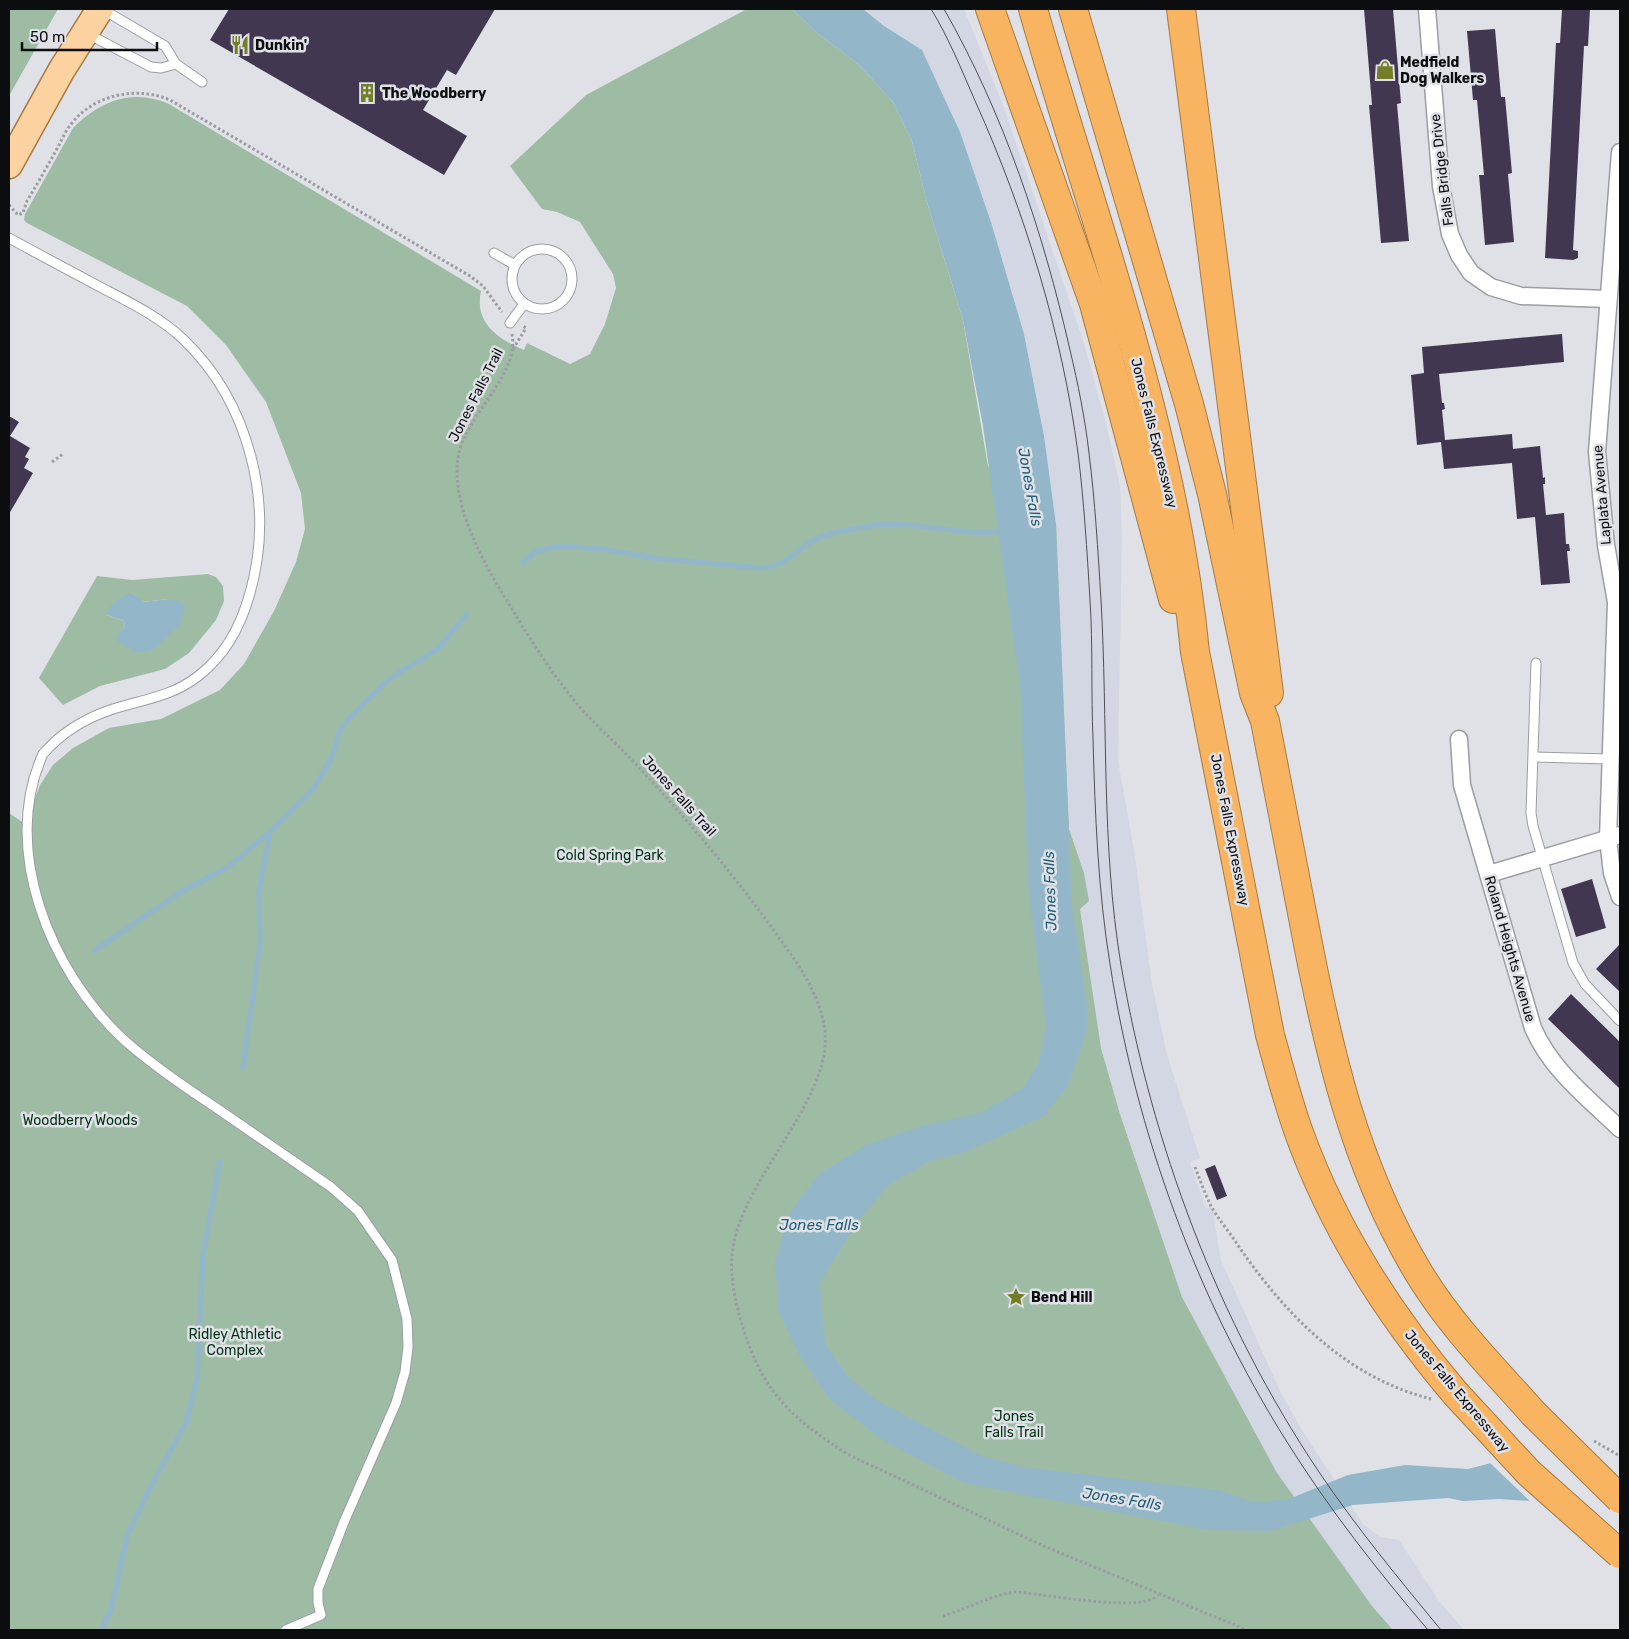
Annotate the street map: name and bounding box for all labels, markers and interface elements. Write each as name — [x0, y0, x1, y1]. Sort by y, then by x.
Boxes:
scale bar — [22, 20, 158, 52]
text: 50 m — [30, 28, 65, 46]
restaurant icon: Dunkin' — [229, 34, 251, 56]
place label: Dunkin' — [255, 37, 307, 54]
place label: Medfield Dog Walkers — [1400, 54, 1484, 87]
shop icon: Medfield Dog Walkers — [1374, 59, 1396, 81]
building icon: The Woodberry — [356, 82, 378, 104]
place label: The Woodberry — [382, 85, 487, 102]
street label: Falls Bridge Drive — [1427, 113, 1457, 227]
street label: Jones Falls Trail — [445, 345, 507, 445]
street label: Jones Falls Expressway — [1127, 356, 1181, 510]
street label: Laplata Avenue — [1589, 444, 1615, 546]
water label: Jones Falls — [1014, 446, 1046, 528]
street label: Jones Falls Trail — [638, 752, 720, 840]
street label: Jones Falls Expressway — [1207, 753, 1253, 908]
park label: Cold Spring Park — [556, 847, 665, 864]
water label: Jones Falls — [1040, 851, 1060, 931]
street label: Roland Heights Avenue — [1481, 874, 1539, 1024]
park label: Woodberry Woods — [22, 1112, 138, 1129]
water label: Jones Falls — [779, 1216, 859, 1234]
place icon: Bend Hill — [1005, 1286, 1027, 1308]
place label: Bend Hill — [1031, 1289, 1092, 1306]
park label: Ridley Athletic Complex — [188, 1326, 282, 1359]
street label: Jones Falls Expressway — [1401, 1326, 1513, 1456]
park label: Jones Falls Trail — [984, 1408, 1044, 1441]
water label: Jones Falls — [1081, 1484, 1163, 1514]

